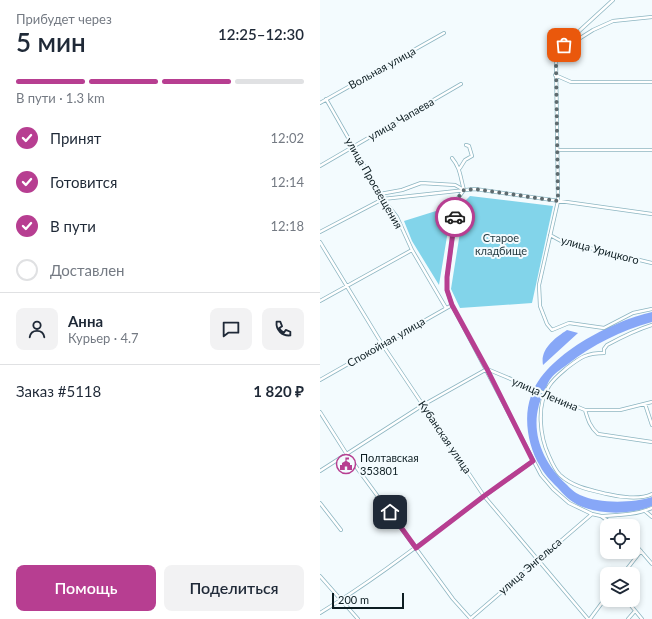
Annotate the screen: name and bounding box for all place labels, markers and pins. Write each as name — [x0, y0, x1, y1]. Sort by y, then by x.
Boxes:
pin — [547, 28, 581, 62]
place label: Полтавская 353801 — [360, 451, 419, 477]
public building icon: Полтавская 353801 — [335, 453, 357, 475]
pin — [373, 495, 407, 529]

